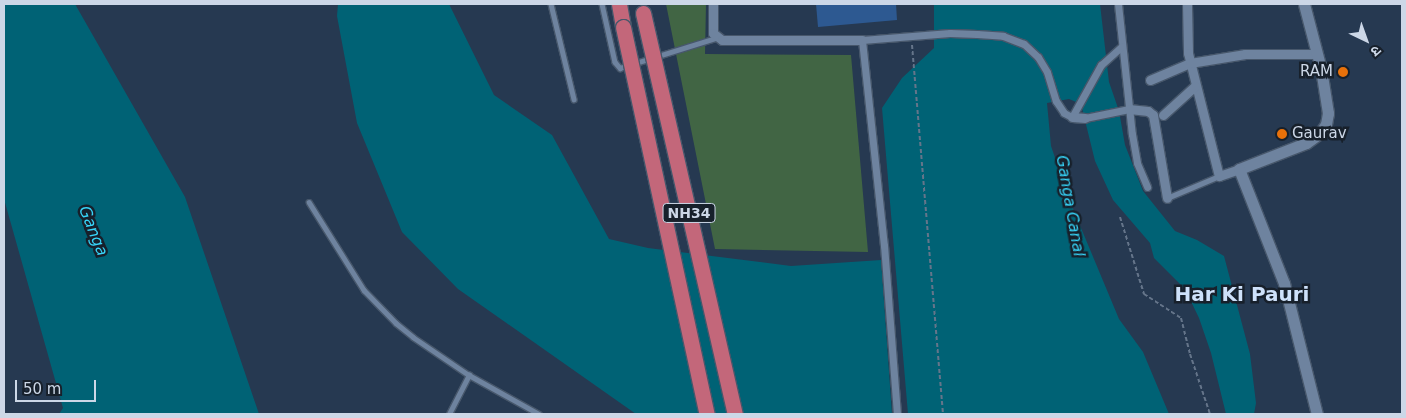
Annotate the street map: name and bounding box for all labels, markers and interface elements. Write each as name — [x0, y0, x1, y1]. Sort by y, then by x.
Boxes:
north arrow — [1341, 15, 1391, 65]
text: उ — [1368, 42, 1384, 60]
place label: RAM — [1300, 63, 1333, 81]
marker: RAM — [1337, 66, 1349, 78]
place label: Gaurav — [1292, 125, 1347, 143]
marker: Gaurav — [1276, 128, 1288, 140]
water label: Ganga Canal — [1052, 154, 1088, 258]
road number: NH34 — [662, 202, 716, 224]
water label: Ganga — [74, 203, 112, 259]
district label: Har Ki Pauri — [1175, 282, 1309, 306]
scale bar — [18, 370, 99, 402]
text: 50 m — [23, 380, 61, 398]

